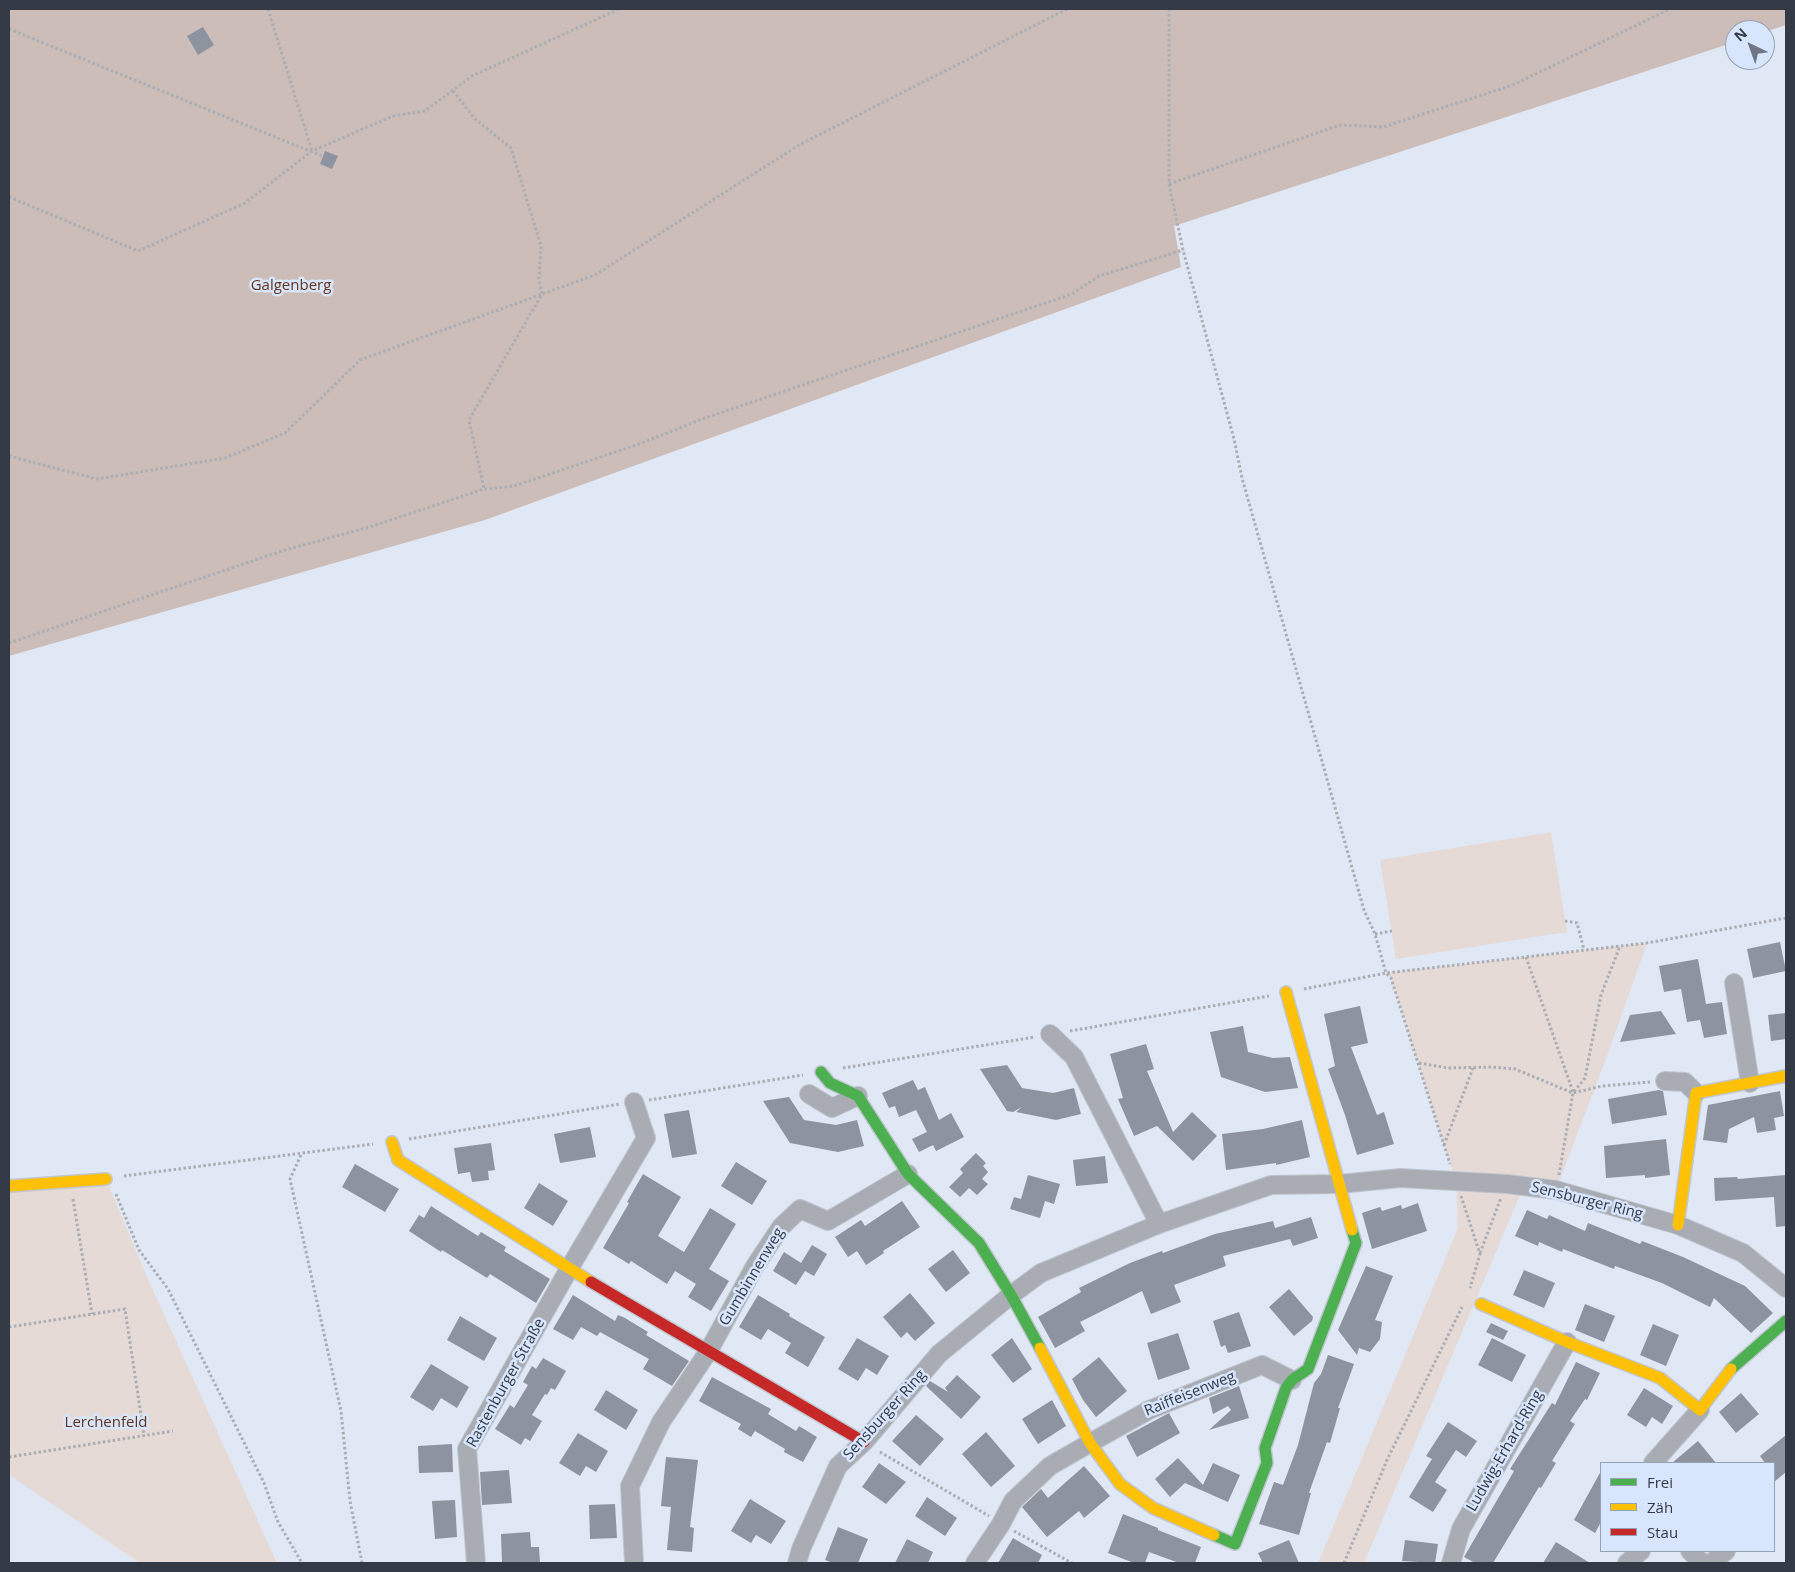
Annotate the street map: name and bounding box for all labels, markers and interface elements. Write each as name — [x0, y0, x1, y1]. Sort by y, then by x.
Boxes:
north arrow — [1725, 20, 1775, 70]
text: N — [1730, 23, 1751, 45]
park label: Galgenberg — [251, 277, 331, 295]
street label: Sensburger Ring — [1529, 1178, 1645, 1224]
street label: Gumbinnenweg — [716, 1225, 788, 1329]
street label: Rastenburger Straße — [463, 1315, 549, 1451]
street label: Sensburger Ring — [840, 1366, 930, 1464]
street label: Raiffeisenweg — [1142, 1368, 1238, 1420]
street label: Ludwig-Erhard-Ring — [1463, 1387, 1547, 1515]
park label: Lerchenfeld — [65, 1414, 147, 1432]
legend — [1600, 1462, 1775, 1552]
text: Frei — [1647, 1472, 1673, 1492]
text: Zäh — [1647, 1497, 1673, 1517]
text: Stau — [1647, 1522, 1678, 1542]

